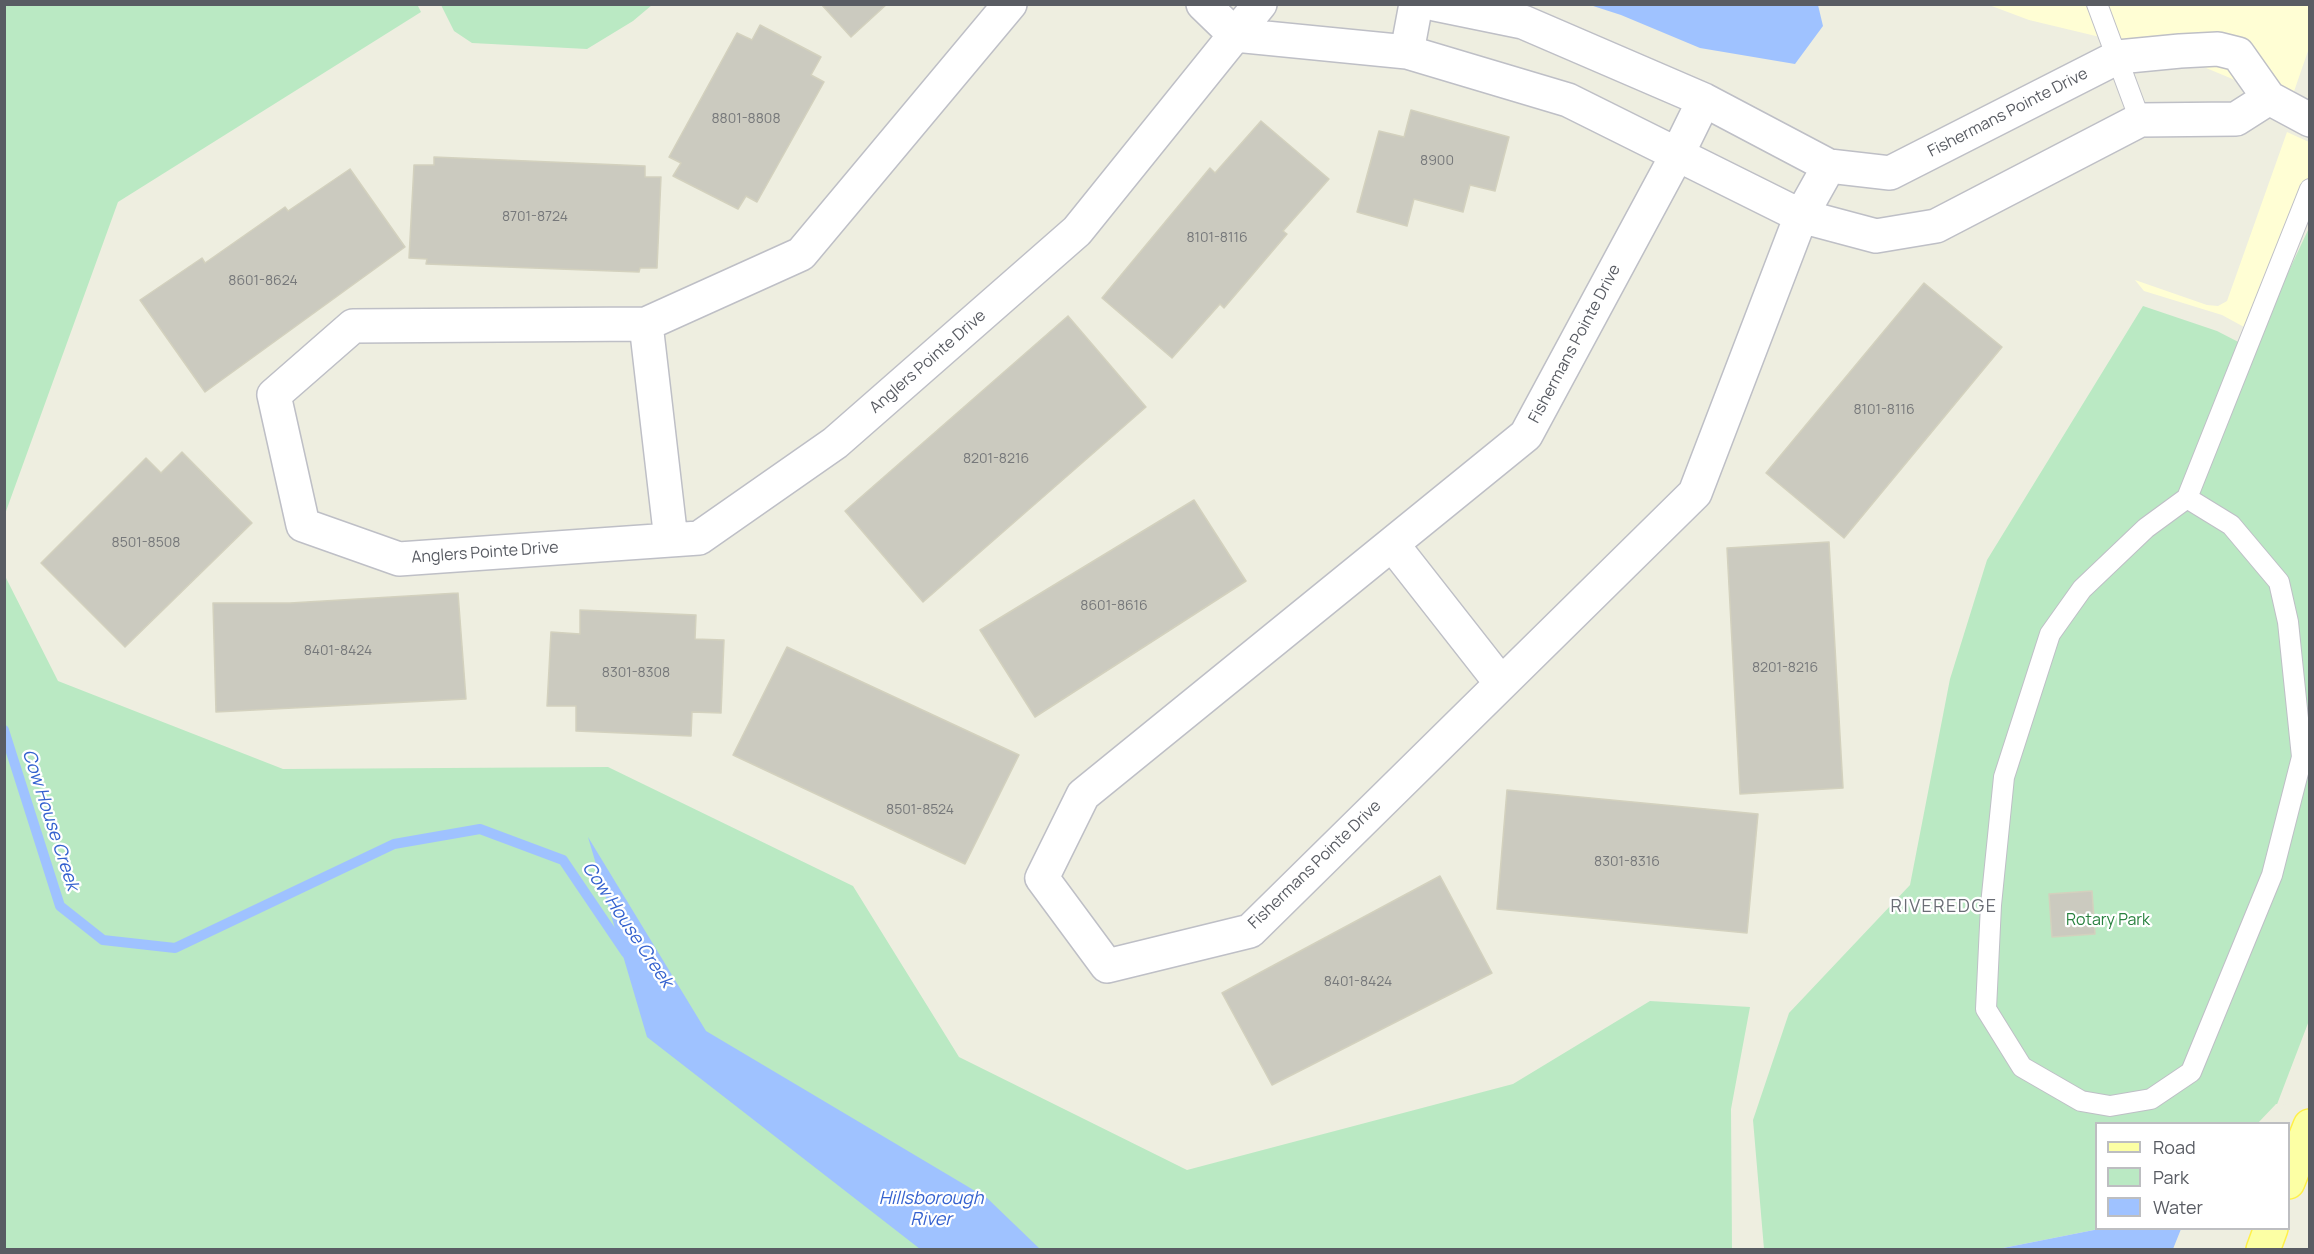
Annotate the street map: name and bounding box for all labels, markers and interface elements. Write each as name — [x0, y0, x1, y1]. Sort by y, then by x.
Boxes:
street label: Fishermans Pointe Drive — [1925, 64, 2091, 162]
house number: 8801-8808 — [711, 111, 781, 127]
house number: 8900 — [1420, 153, 1454, 169]
house number: 8701-8724 — [502, 209, 568, 225]
house number: 8101-8116 — [1186, 230, 1248, 246]
street label: Fishermans Pointe Drive — [1525, 261, 1625, 427]
house number: 8601-8624 — [228, 273, 298, 289]
street label: Anglers Pointe Drive — [866, 306, 990, 418]
house number: 8101-8116 — [1853, 402, 1915, 418]
house number: 8201-8216 — [963, 451, 1029, 467]
house number: 8501-8508 — [112, 535, 180, 551]
street label: Anglers Pointe Drive — [411, 538, 559, 568]
house number: 8601-8616 — [1080, 598, 1148, 614]
house number: 8401-8424 — [304, 643, 372, 659]
house number: 8201-8216 — [1752, 660, 1818, 676]
house number: 8301-8308 — [602, 665, 670, 681]
water label: Cow House Creek — [17, 747, 83, 893]
street label: Fishermans Pointe Drive — [1245, 797, 1385, 933]
house number: 8501-8524 — [886, 802, 954, 818]
house number: 8301-8316 — [1594, 854, 1660, 870]
water label: Cow House Creek — [577, 858, 677, 992]
district label: RIVEREDGE — [1891, 896, 1997, 918]
park label: Rotary Park — [2066, 911, 2150, 931]
house number: 8401-8424 — [1324, 974, 1392, 990]
legend — [2095, 1122, 2290, 1230]
text: Road — [2153, 1135, 2196, 1159]
text: Park — [2153, 1165, 2189, 1189]
water label: Hillsborough River — [879, 1188, 983, 1230]
text: Water — [2153, 1195, 2203, 1219]

